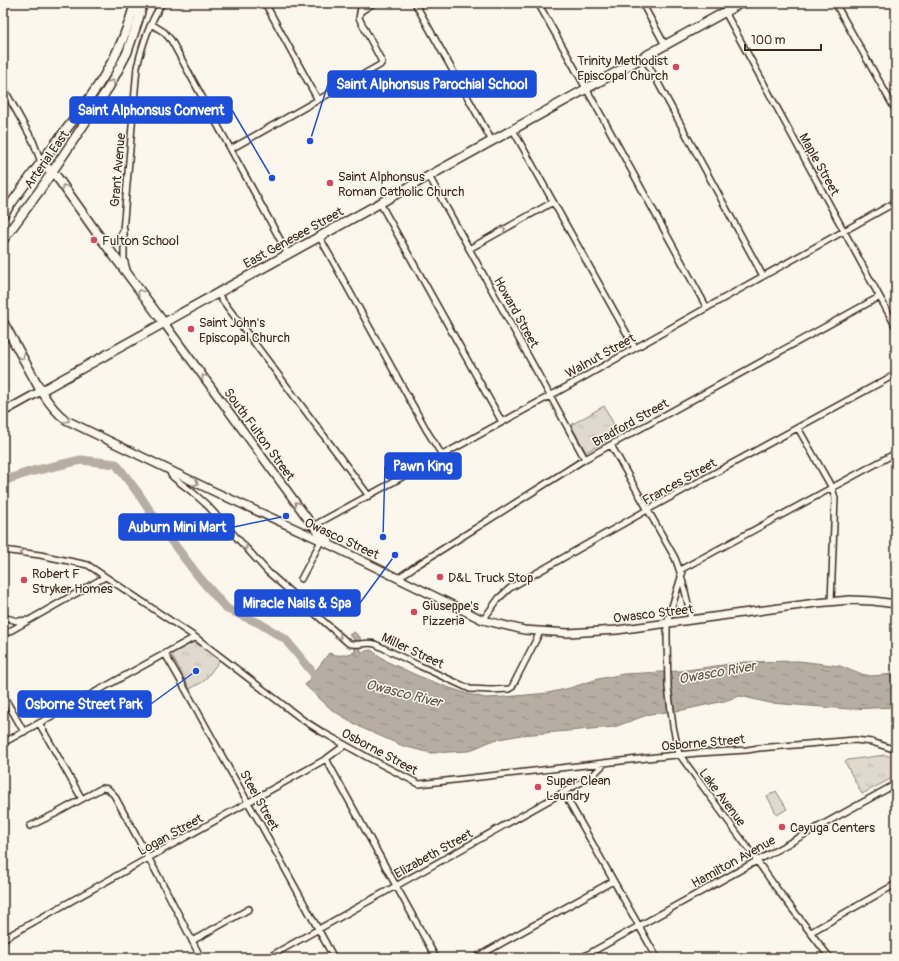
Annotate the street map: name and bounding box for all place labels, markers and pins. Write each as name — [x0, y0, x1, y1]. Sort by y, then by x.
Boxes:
place label: Trinity Methodist Episcopal Church — [577, 53, 669, 84]
marker: Trinity Methodist Episcopal Church — [671, 62, 681, 72]
callout: Saint Alphonsus Parochial School — [328, 71, 536, 97]
callout: Saint Alphonsus Convent — [70, 97, 232, 123]
place label: Saint Alphonsus Roman Catholic Church — [338, 169, 464, 200]
marker: Saint Alphonsus Roman Catholic Church — [325, 178, 335, 188]
place label: Fulton School — [102, 233, 179, 249]
marker: Fulton School — [89, 235, 99, 245]
place label: Saint John's Episcopal Church — [199, 315, 290, 346]
marker: Saint John's Episcopal Church — [186, 324, 196, 334]
callout: Pawn King — [385, 453, 461, 479]
callout: Auburn Mini Mart — [119, 514, 234, 540]
place label: Robert F Stryker Homes — [32, 566, 113, 597]
place label: D&L Truck Stop — [448, 570, 533, 586]
marker: D&L Truck Stop — [435, 572, 445, 582]
marker: Robert F Stryker Homes — [19, 575, 29, 585]
callout: Miracle Nails & Spa — [235, 590, 360, 616]
place label: Giuseppe's Pizzeria — [422, 598, 479, 629]
marker: Giuseppe's Pizzeria — [409, 607, 419, 617]
callout: Osborne Street Park — [18, 691, 151, 717]
place label: Super Clean Laundry — [546, 773, 611, 804]
marker: Super Clean Laundry — [533, 782, 543, 792]
place label: Cayuga Centers — [790, 820, 875, 836]
marker: Cayuga Centers — [777, 822, 787, 832]

